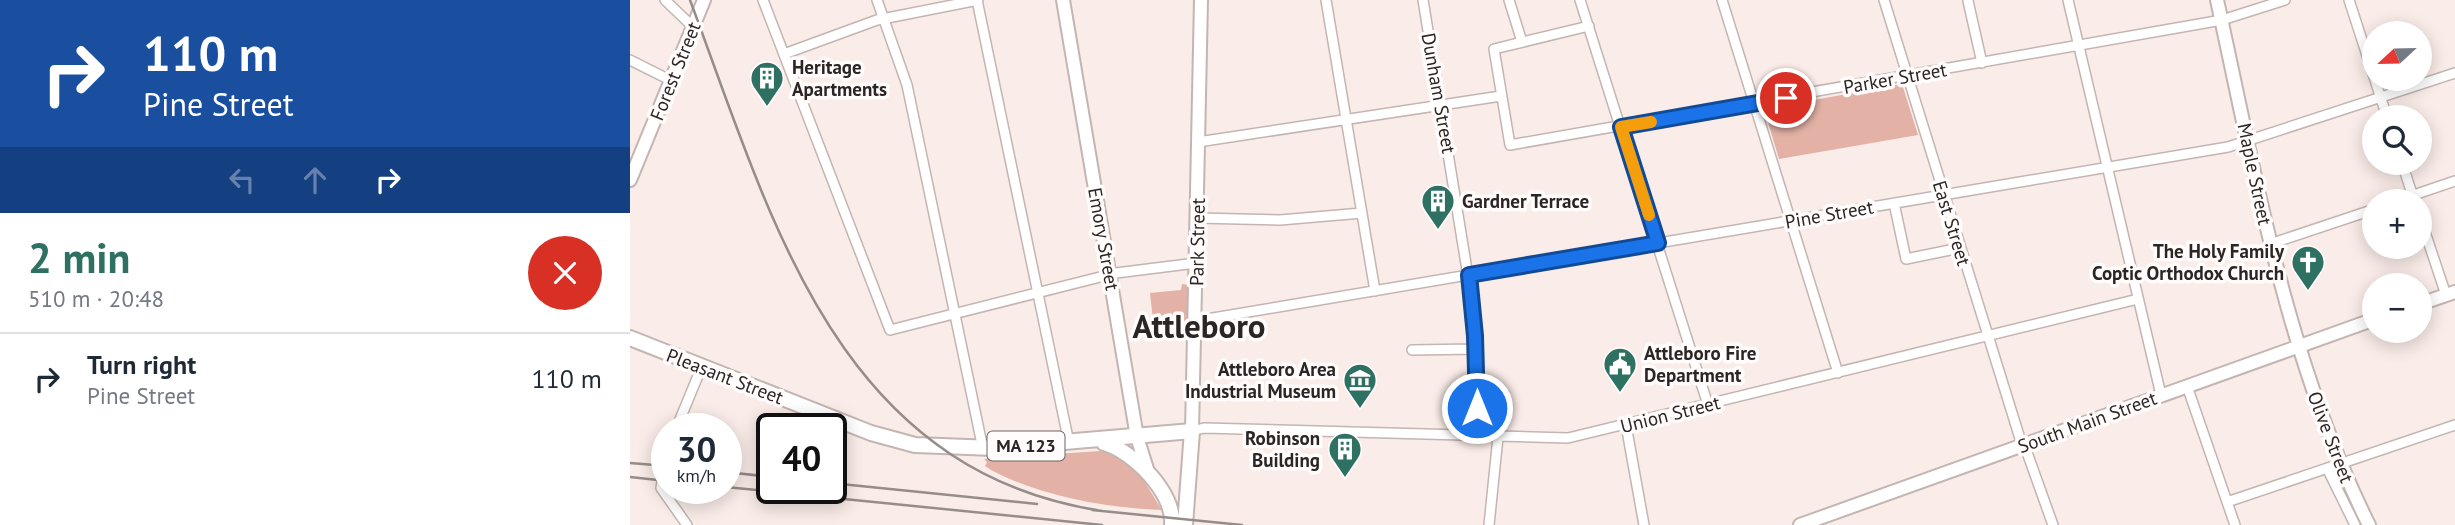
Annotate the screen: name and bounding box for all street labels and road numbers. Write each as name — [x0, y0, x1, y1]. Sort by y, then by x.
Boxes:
street label: Forest Street — [644, 18, 706, 124]
street label: Dunham Street — [1417, 31, 1461, 156]
street label: Parker Street — [1841, 57, 1949, 99]
street label: Maple Street — [2232, 121, 2278, 228]
street label: East Street — [1928, 178, 1976, 269]
street label: Emory Street — [1083, 186, 1125, 293]
street label: Pine Street — [1783, 194, 1876, 234]
street label: Park Street — [1184, 197, 1210, 286]
street label: Pleasant Street — [663, 343, 787, 409]
street label: South Main Street — [2014, 386, 2160, 458]
street label: Olive Street — [2303, 388, 2360, 487]
street label: Union Street — [1618, 390, 1723, 438]
road number: MA 123 — [988, 432, 1064, 461]

